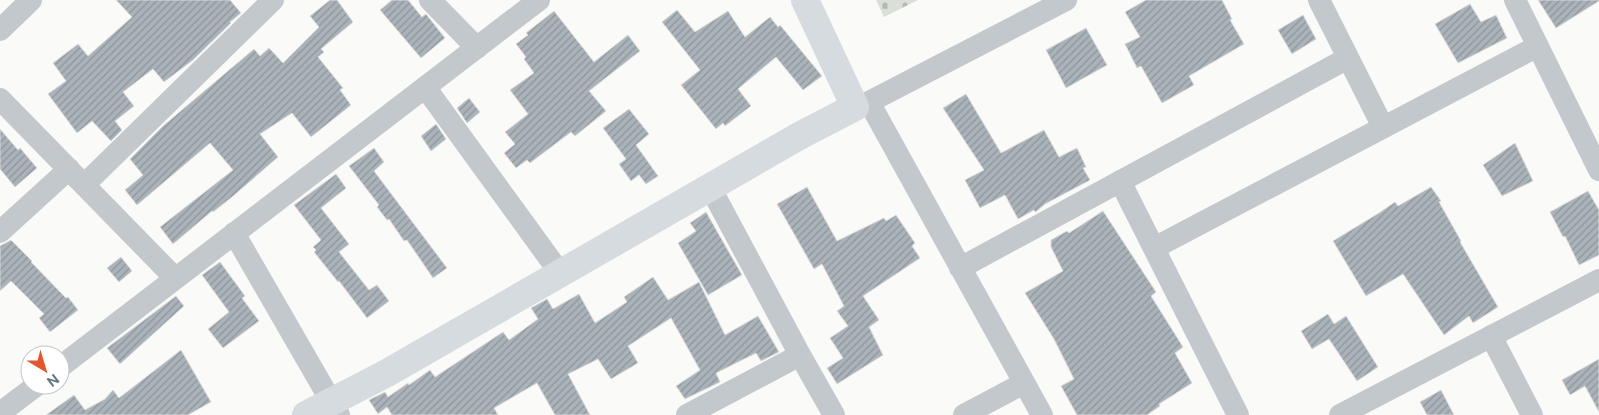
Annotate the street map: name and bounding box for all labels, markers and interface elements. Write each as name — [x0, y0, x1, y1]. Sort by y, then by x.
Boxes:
north arrow — [20, 345, 70, 395]
text: N — [44, 371, 62, 390]

